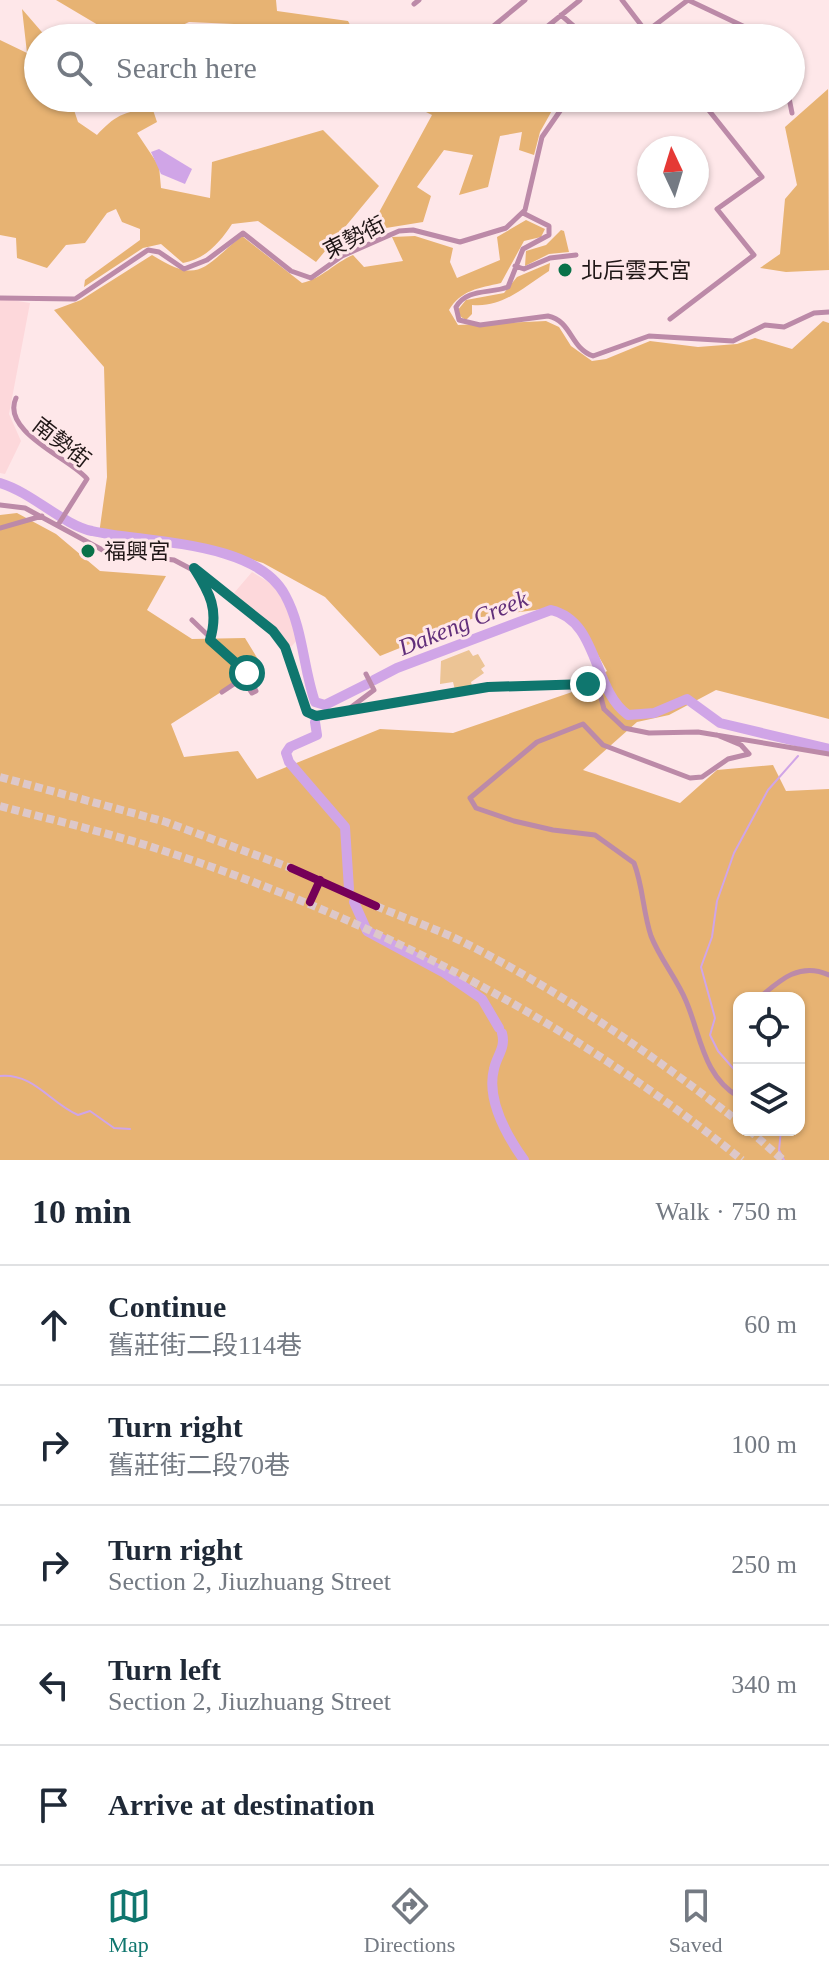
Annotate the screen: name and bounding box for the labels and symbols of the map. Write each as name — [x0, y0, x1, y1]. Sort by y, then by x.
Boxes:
north arrow — [637, 136, 709, 208]
street label: 東勢街 — [319, 211, 389, 264]
place label: 北后雲天宮 — [581, 258, 691, 283]
marker: 北后雲天宮 — [556, 261, 574, 279]
street label: 南勢街 — [28, 412, 95, 473]
place label: 福興宮 — [104, 539, 170, 564]
marker: 福興宮 — [79, 542, 97, 560]
water label: Dakeng Creek — [394, 585, 532, 661]
route start — [229, 655, 265, 691]
route end — [570, 666, 606, 702]

